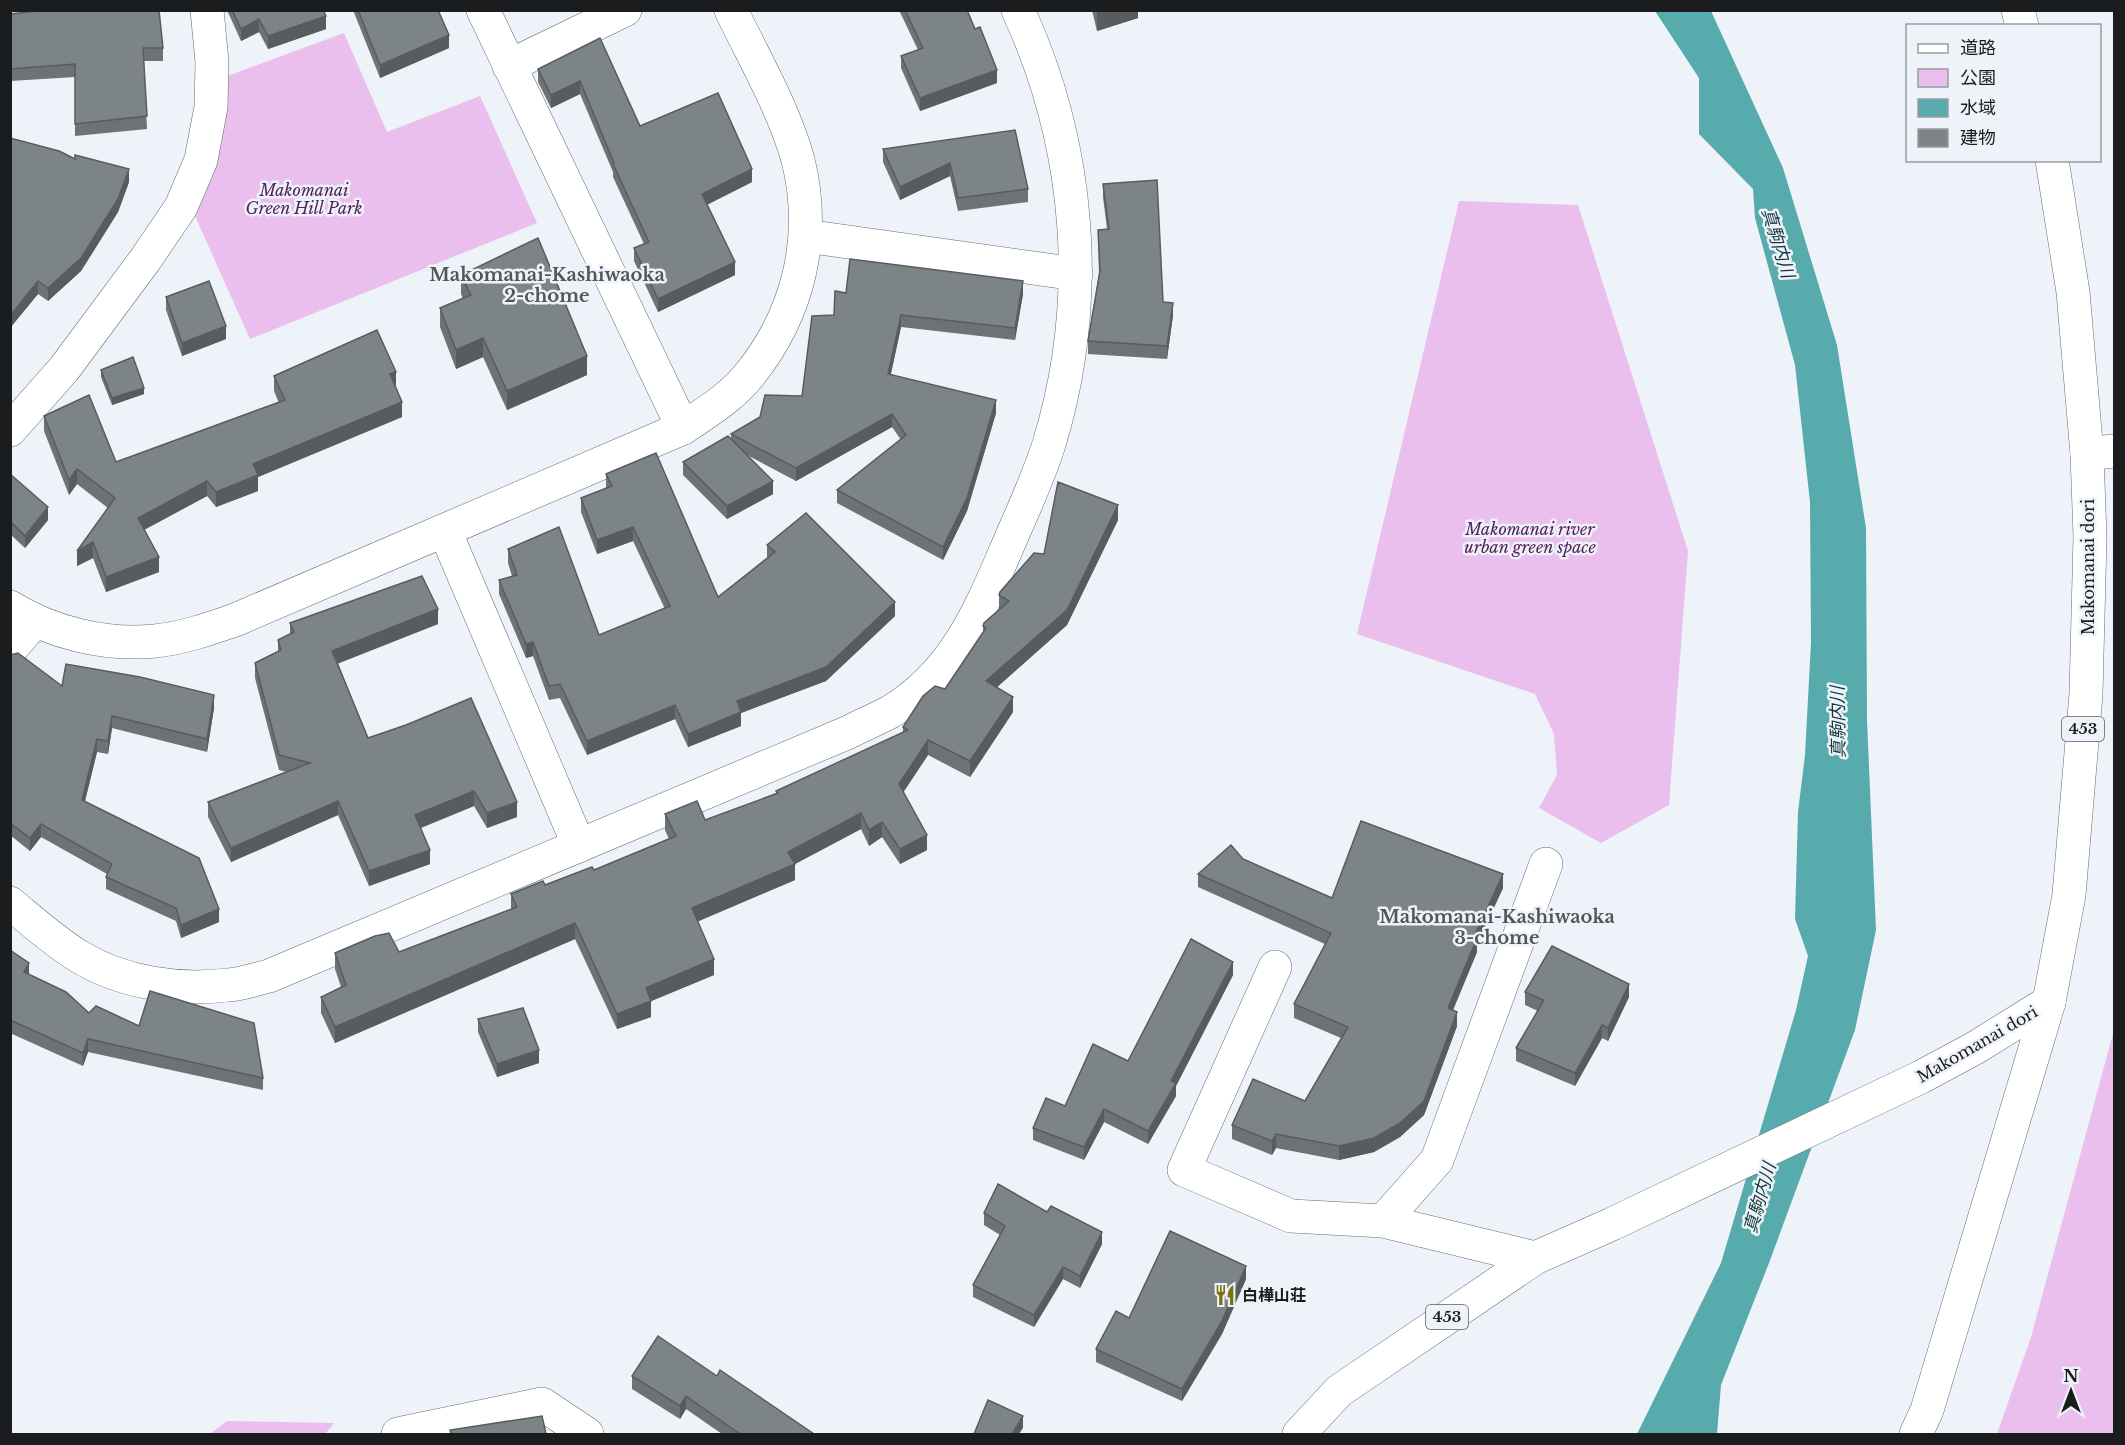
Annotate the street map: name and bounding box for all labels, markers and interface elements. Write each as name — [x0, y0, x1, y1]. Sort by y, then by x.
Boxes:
legend — [1906, 24, 2101, 162]
text: 道路 — [1960, 37, 1996, 59]
text: 公園 — [1960, 67, 1996, 89]
text: 水域 — [1960, 97, 1996, 119]
text: 建物 — [1960, 127, 1996, 149]
park label: Makomanai Green Hill Park — [245, 180, 363, 218]
water label: 真駒内川 — [1757, 205, 1800, 283]
district label: Makomanai-Kashiwaoka 2-chome — [429, 264, 665, 307]
street label: Makomanai dori — [2078, 498, 2098, 635]
park label: Makomanai river urban green space — [1464, 519, 1596, 557]
water label: 真駒内川 — [1826, 684, 1850, 758]
road number: 453 — [2062, 717, 2104, 741]
district label: Makomanai-Kashiwaoka 3-chome — [1379, 906, 1615, 949]
street label: Makomanai dori — [1913, 1001, 2042, 1087]
water label: 真駒内川 — [1740, 1158, 1781, 1236]
restaurant icon: 白樺山荘 — [1213, 1283, 1237, 1307]
place label: 白樺山荘 — [1242, 1285, 1306, 1305]
road number: 453 — [1426, 1305, 1468, 1329]
north arrow — [2041, 1361, 2101, 1421]
text: N — [2063, 1366, 2079, 1386]

